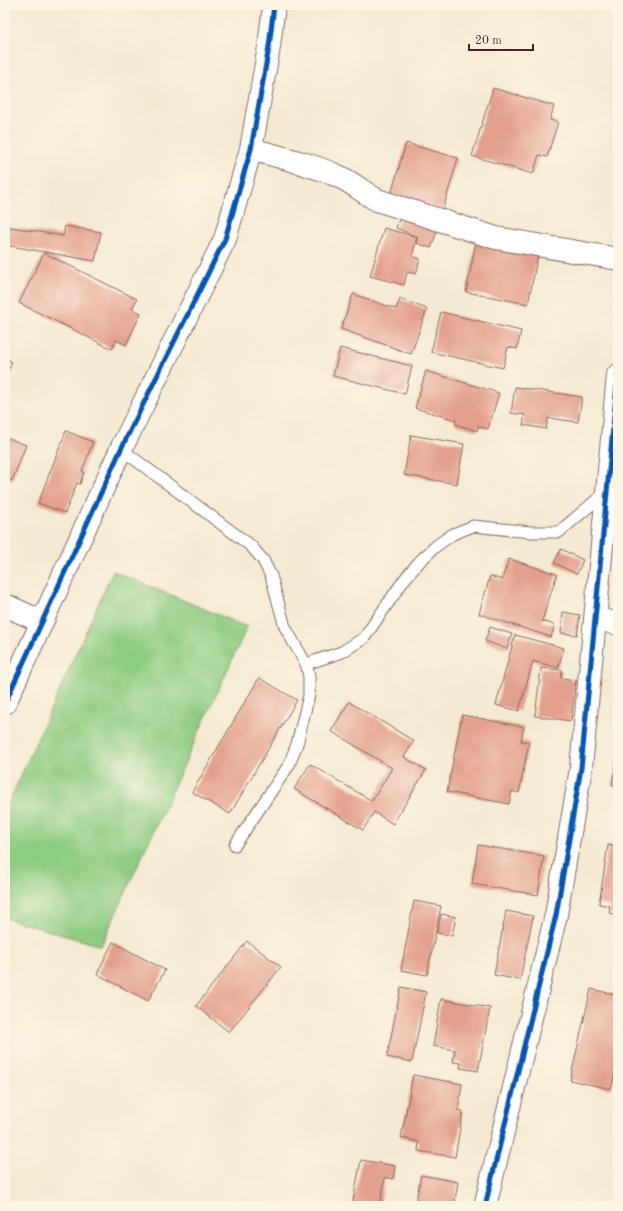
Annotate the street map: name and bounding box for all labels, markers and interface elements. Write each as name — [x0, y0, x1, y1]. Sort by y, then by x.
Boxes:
scale bar — [469, 26, 533, 52]
text: 20 m — [475, 35, 502, 47]

